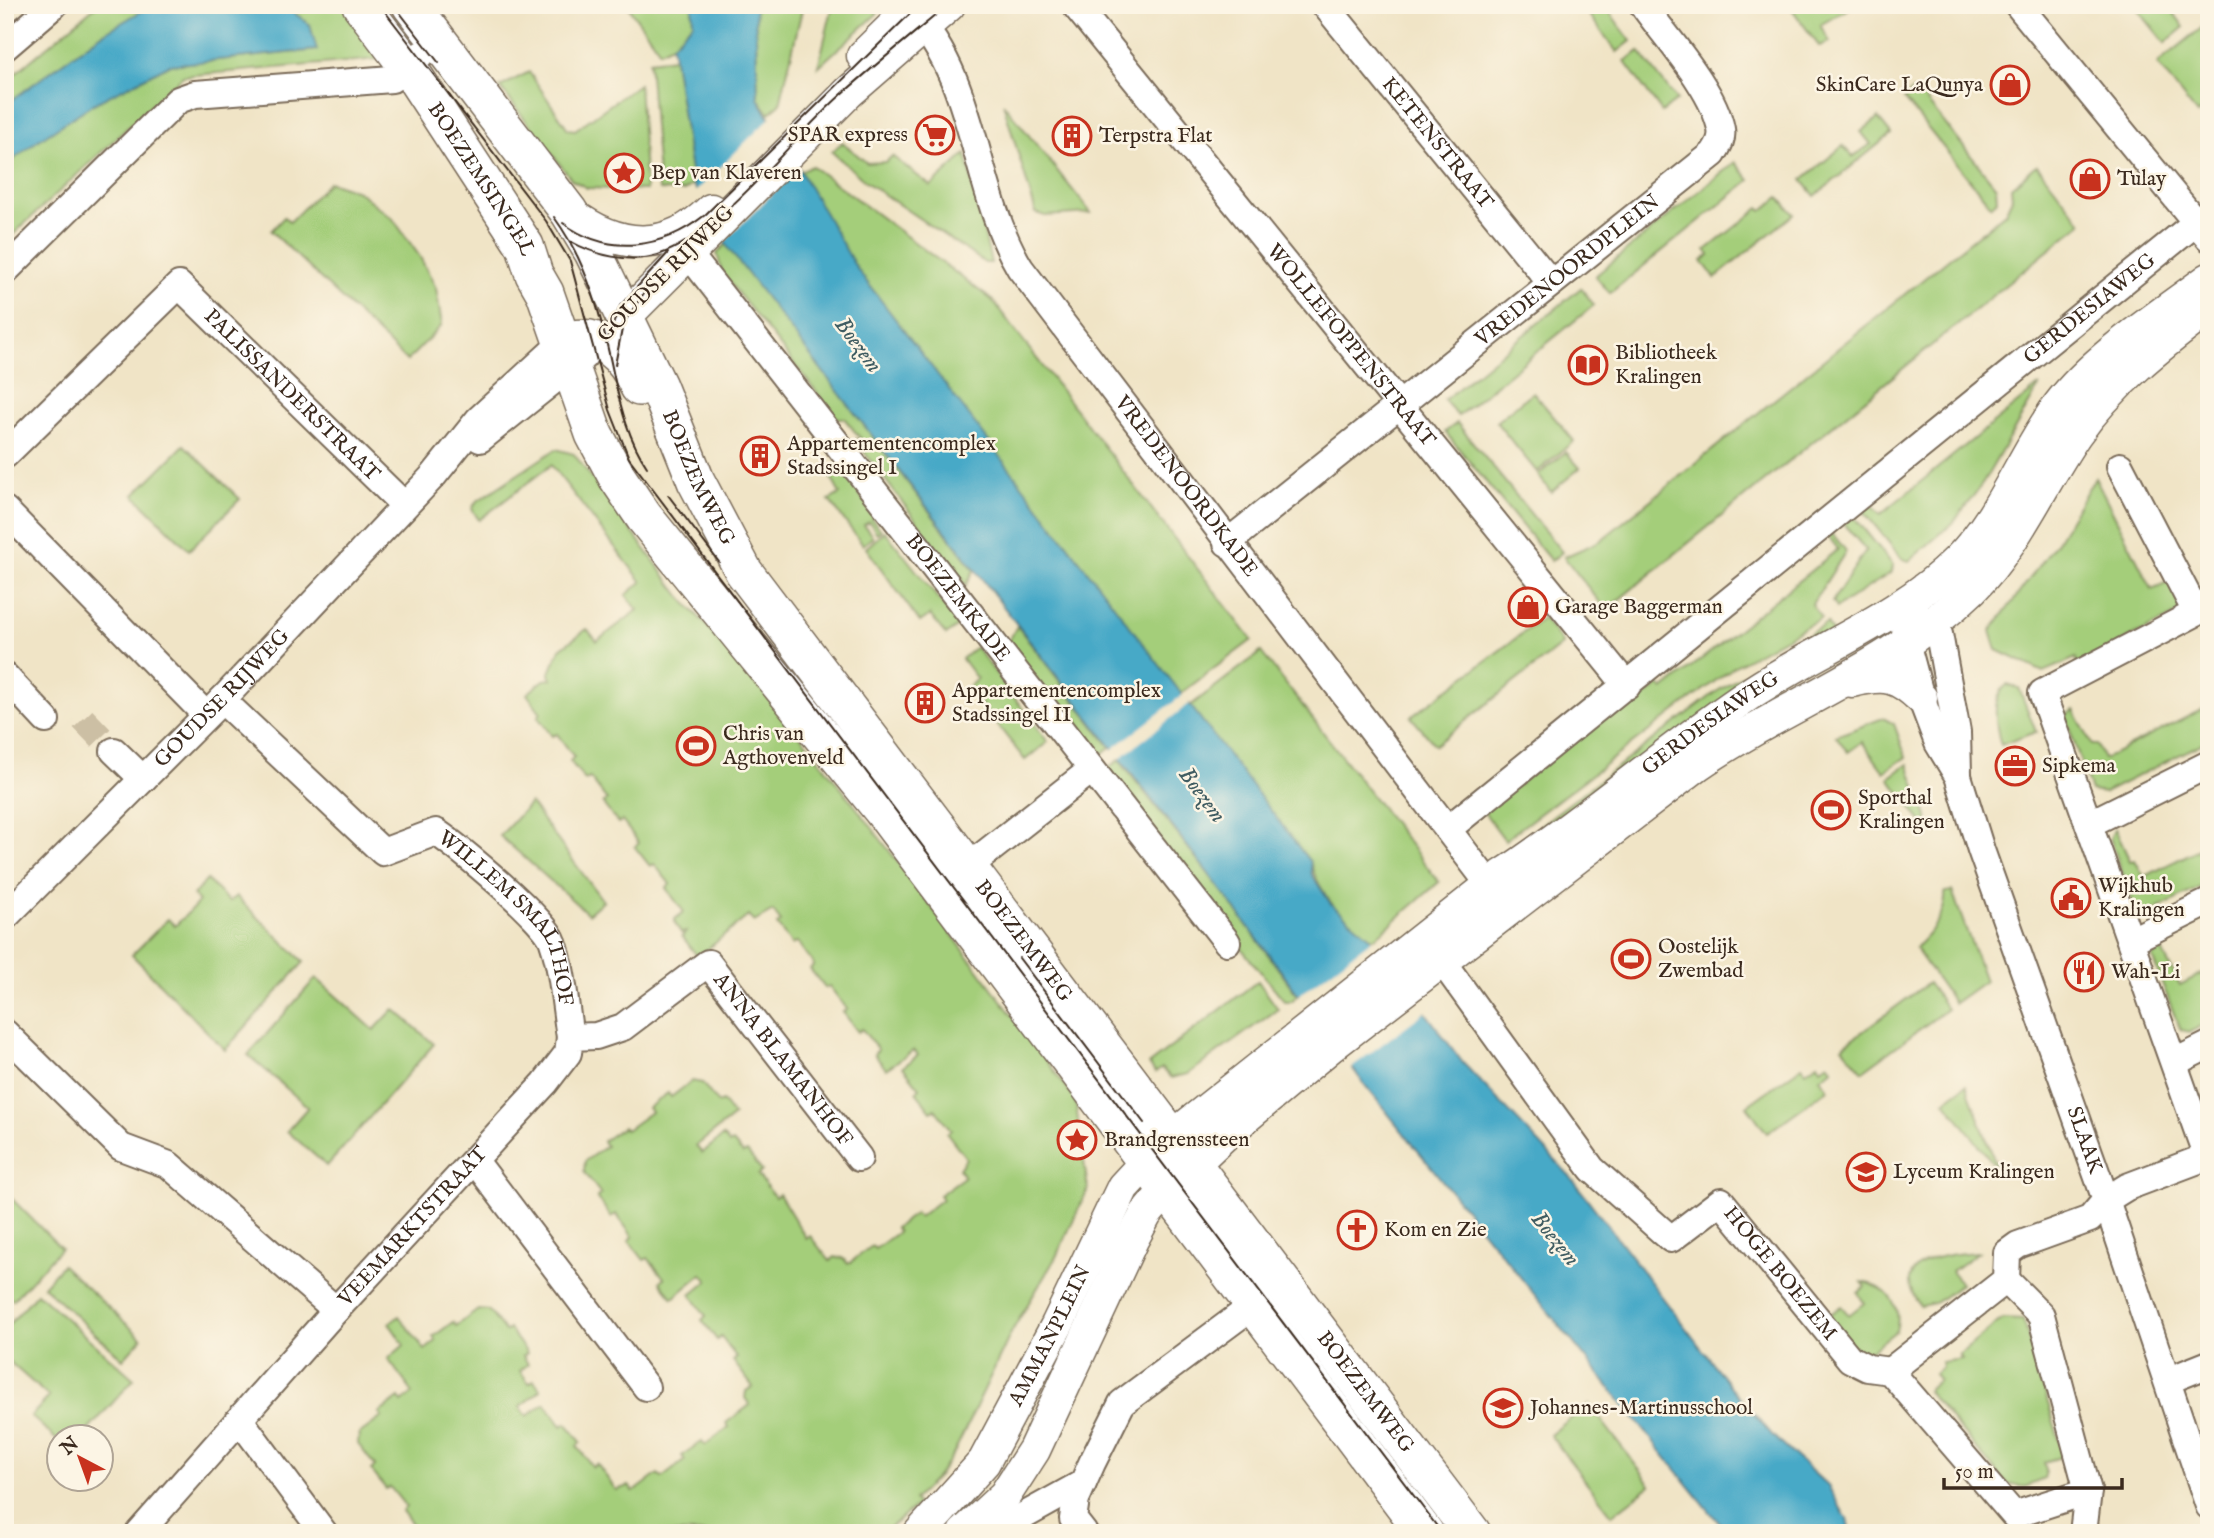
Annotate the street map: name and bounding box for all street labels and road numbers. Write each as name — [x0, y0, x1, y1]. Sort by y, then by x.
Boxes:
street label: KETENSTRAAT — [1376, 71, 1500, 215]
street label: BOEZEMSINGEL — [421, 97, 541, 259]
street label: VREDENOORDPLEIN — [1469, 188, 1665, 353]
street label: GOUDSE RIJWEG — [592, 199, 741, 348]
street label: WOLLEFOPPENSTRAAT — [1260, 238, 1442, 453]
street label: GERDESIAWEG — [2018, 247, 2162, 371]
street label: PALISSANDERSTRAAT — [198, 303, 386, 488]
street label: VREDENOORDKADE — [1108, 389, 1264, 582]
street label: BOEZEMWEG — [655, 406, 741, 550]
street label: BOEZEMKADE — [899, 529, 1016, 667]
street label: GOUDSE RIJWEG — [148, 623, 296, 774]
street label: GERDESIAWEG — [1636, 665, 1784, 782]
street label: WILLEM SMALTHOF — [432, 824, 579, 1007]
street label: BOEZEMWEG — [969, 875, 1078, 1007]
street label: ANNA BLAMANHOF — [706, 966, 858, 1152]
street label: SLAAK — [2060, 1103, 2109, 1178]
street label: VEEMARKTSTRAAT — [332, 1140, 494, 1313]
street label: HOGE BOEZEM — [1717, 1201, 1843, 1346]
street label: AMMANPLEIN — [1002, 1261, 1097, 1412]
street label: BOEZEMWEG — [1310, 1326, 1420, 1459]

